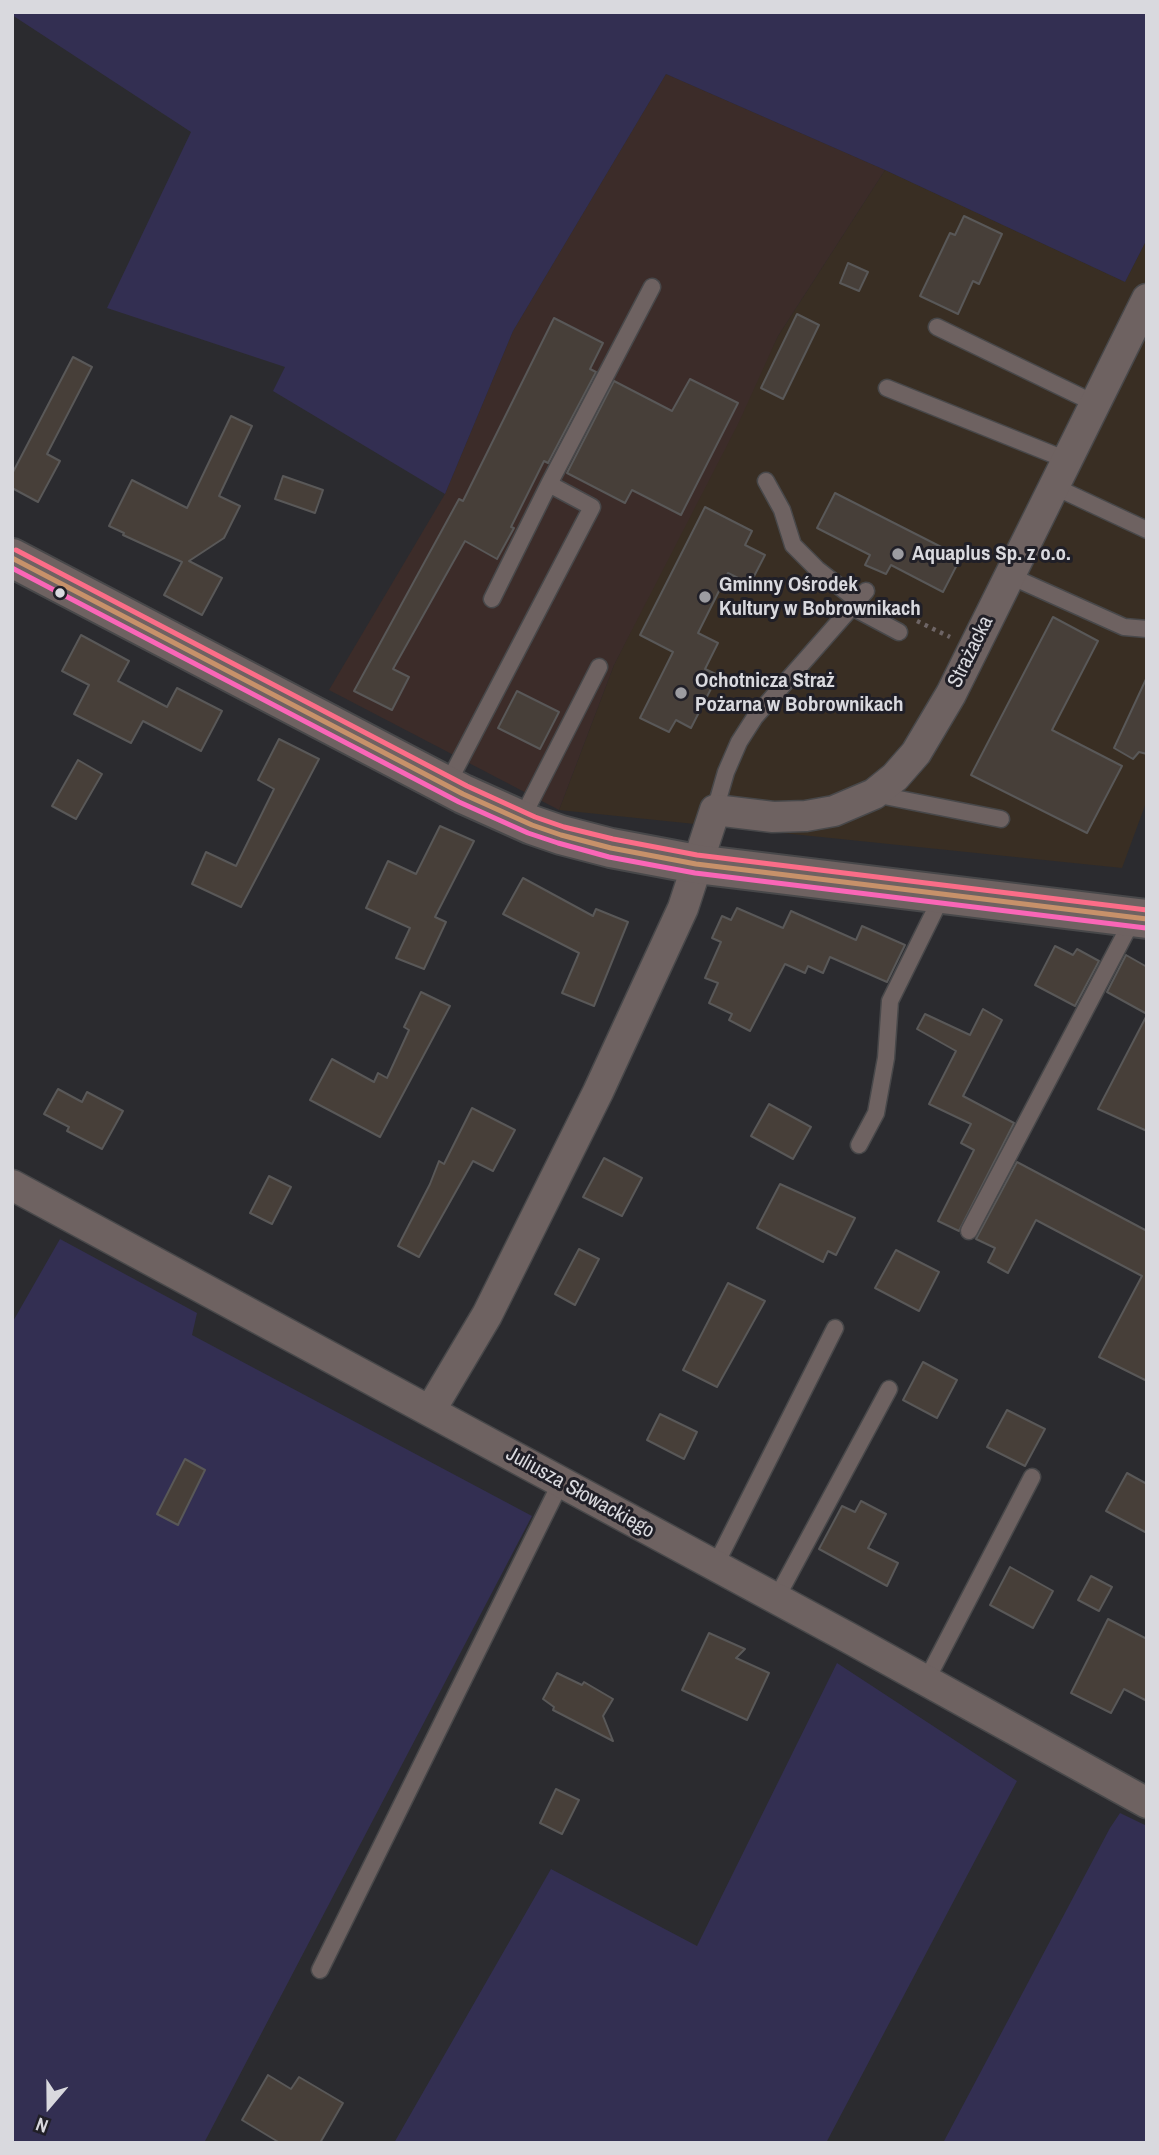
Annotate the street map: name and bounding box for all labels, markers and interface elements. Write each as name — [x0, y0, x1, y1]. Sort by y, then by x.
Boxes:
place label: Aquaplus Sp. z o.o. — [912, 541, 1071, 567]
marker: Aquaplus Sp. z o.o. — [890, 546, 906, 562]
place label: Gminny Ośrodek Kultury w Bobrownikach — [719, 572, 921, 622]
unlabelled marker — [53, 586, 67, 600]
marker: Gminny Ośrodek Kultury w Bobrownikach — [697, 589, 713, 605]
street label: Strażacka — [943, 612, 999, 692]
place label: Ochotnicza Straż Pożarna w Bobrownikach — [695, 668, 904, 718]
marker: Ochotnicza Straż Pożarna w Bobrownikach — [673, 685, 689, 701]
street label: Juliusza Słowackiego — [501, 1442, 659, 1544]
north arrow — [14, 2071, 84, 2141]
text: N — [32, 2112, 52, 2140]

